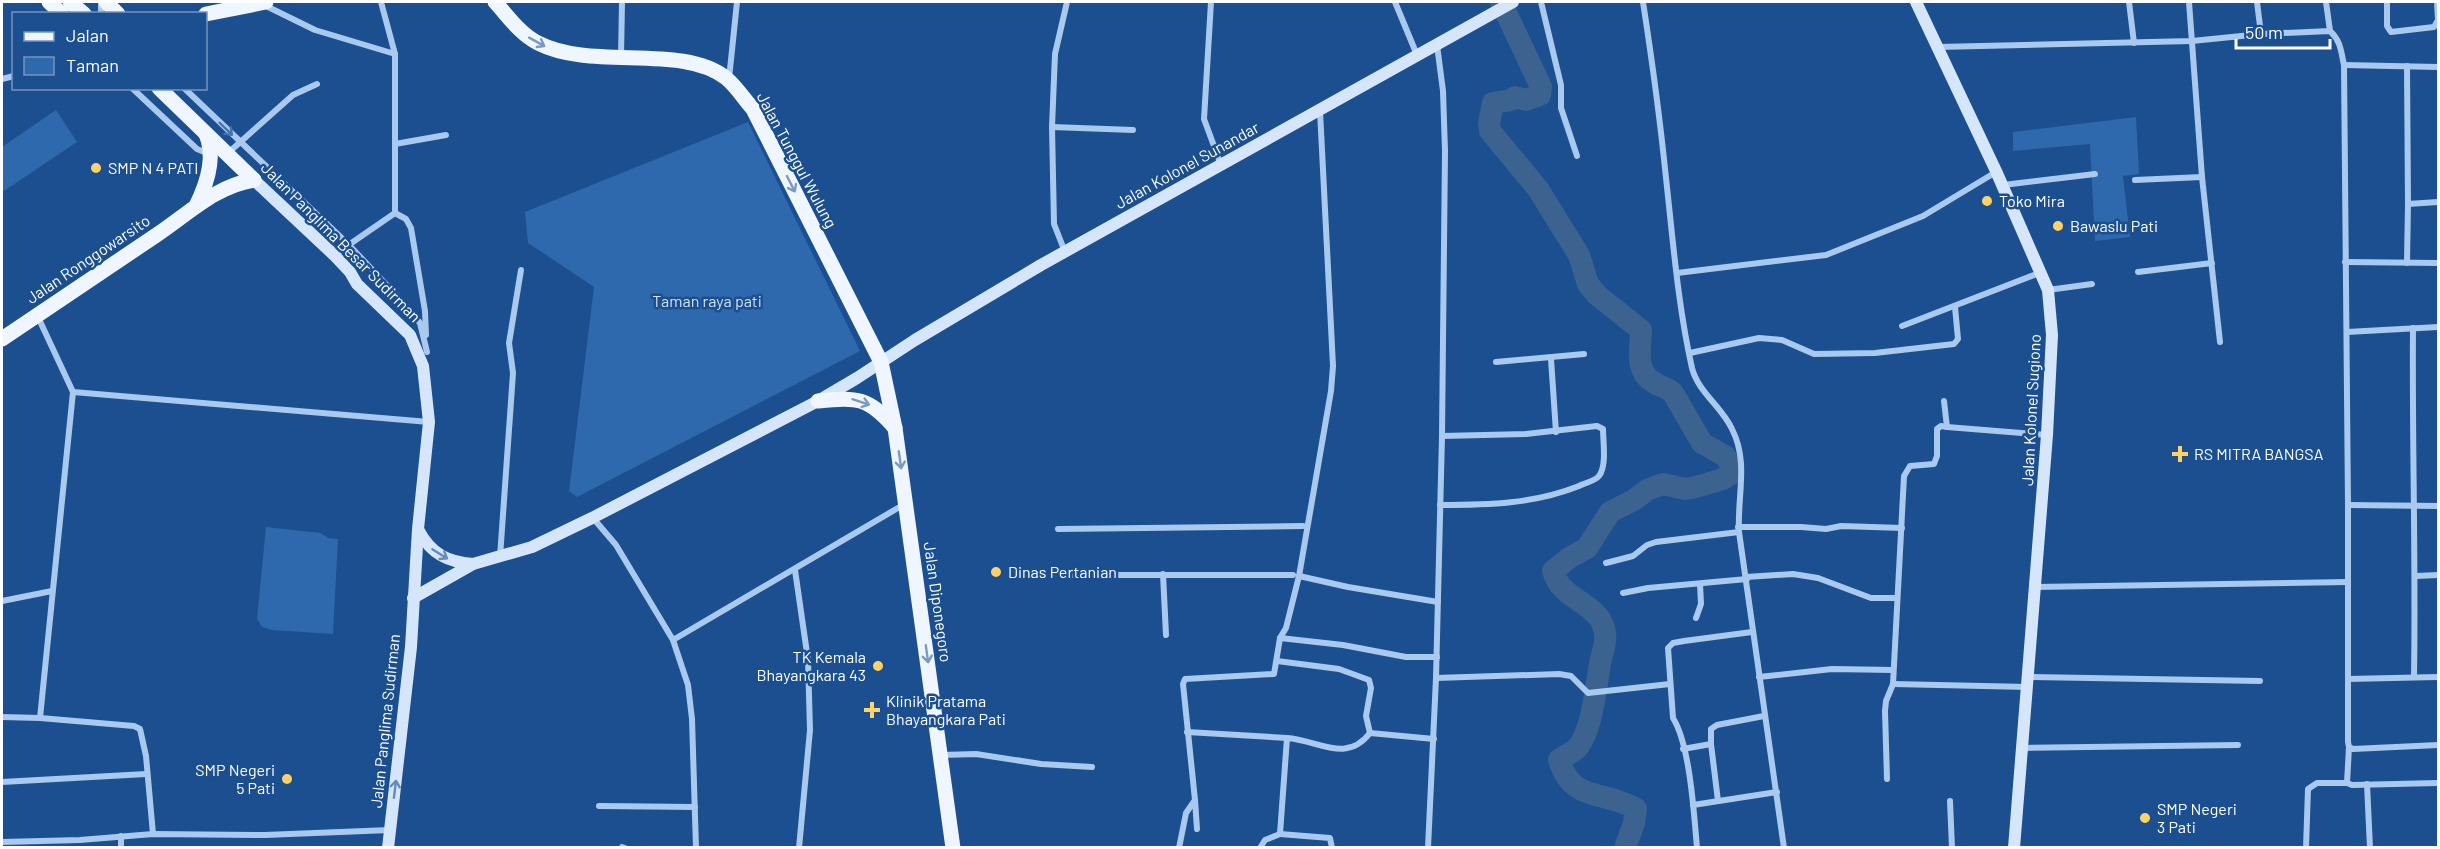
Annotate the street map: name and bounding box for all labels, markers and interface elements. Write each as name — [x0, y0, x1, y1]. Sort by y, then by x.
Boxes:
legend — [12, 12, 207, 90]
scale bar — [2236, 12, 2330, 50]
text: 50 m — [2245, 21, 2283, 43]
text: Jalan — [66, 24, 109, 46]
one-way arrow — [527, 37, 545, 48]
text: Taman — [66, 54, 119, 76]
street label: Jalan Tunggul Wulung — [754, 89, 841, 231]
street label: Jalan Kolonel Sunandar — [1111, 117, 1262, 212]
one-way arrow — [218, 122, 233, 136]
place label: SMP N 4 PATI — [108, 158, 199, 177]
street label: Jalan Panglima Besar Sudirman — [258, 158, 425, 325]
marker: SMP N 4 PATI — [89, 161, 103, 175]
one-way arrow — [785, 175, 797, 192]
place label: Toko Mira — [1999, 191, 2065, 210]
marker: Toko Mira — [1980, 194, 1994, 208]
street label: Jalan Ronggowarsito — [22, 210, 153, 307]
place label: Bawaslu Pati — [2070, 216, 2158, 235]
marker: Bawaslu Pati — [2051, 219, 2065, 233]
park label: Taman raya pati — [652, 291, 762, 310]
street label: Jalan Kolonel Sugiono — [2017, 333, 2044, 486]
one-way arrow — [851, 397, 870, 408]
place label: RS MITRA BANGSA — [2194, 444, 2324, 463]
marker: RS MITRA BANGSA — [2171, 445, 2189, 463]
one-way arrow — [894, 450, 905, 470]
street label: Jalan Diponegoro — [921, 541, 956, 663]
one-way arrow — [432, 548, 449, 561]
place label: Dinas Pertanian — [1008, 562, 1117, 581]
marker: Dinas Pertanian — [989, 565, 1003, 579]
street label: Jalan Panglima Sudirman — [366, 633, 403, 809]
one-way arrow — [921, 643, 932, 663]
place label: TK Kemala Bhayangkara 43 — [756, 647, 866, 684]
marker: TK Kemala Bhayangkara 43 — [871, 659, 885, 673]
place label: Klinik Pratama Bhayangkara Pati — [886, 691, 1006, 728]
marker: Klinik Pratama Bhayangkara Pati — [863, 701, 881, 719]
place label: SMP Negeri 5 Pati — [195, 760, 275, 797]
marker: SMP Negeri 5 Pati — [280, 772, 294, 786]
one-way arrow — [390, 780, 401, 800]
place label: SMP Negeri 3 Pati — [2157, 799, 2237, 836]
marker: SMP Negeri 3 Pati — [2138, 811, 2152, 825]

